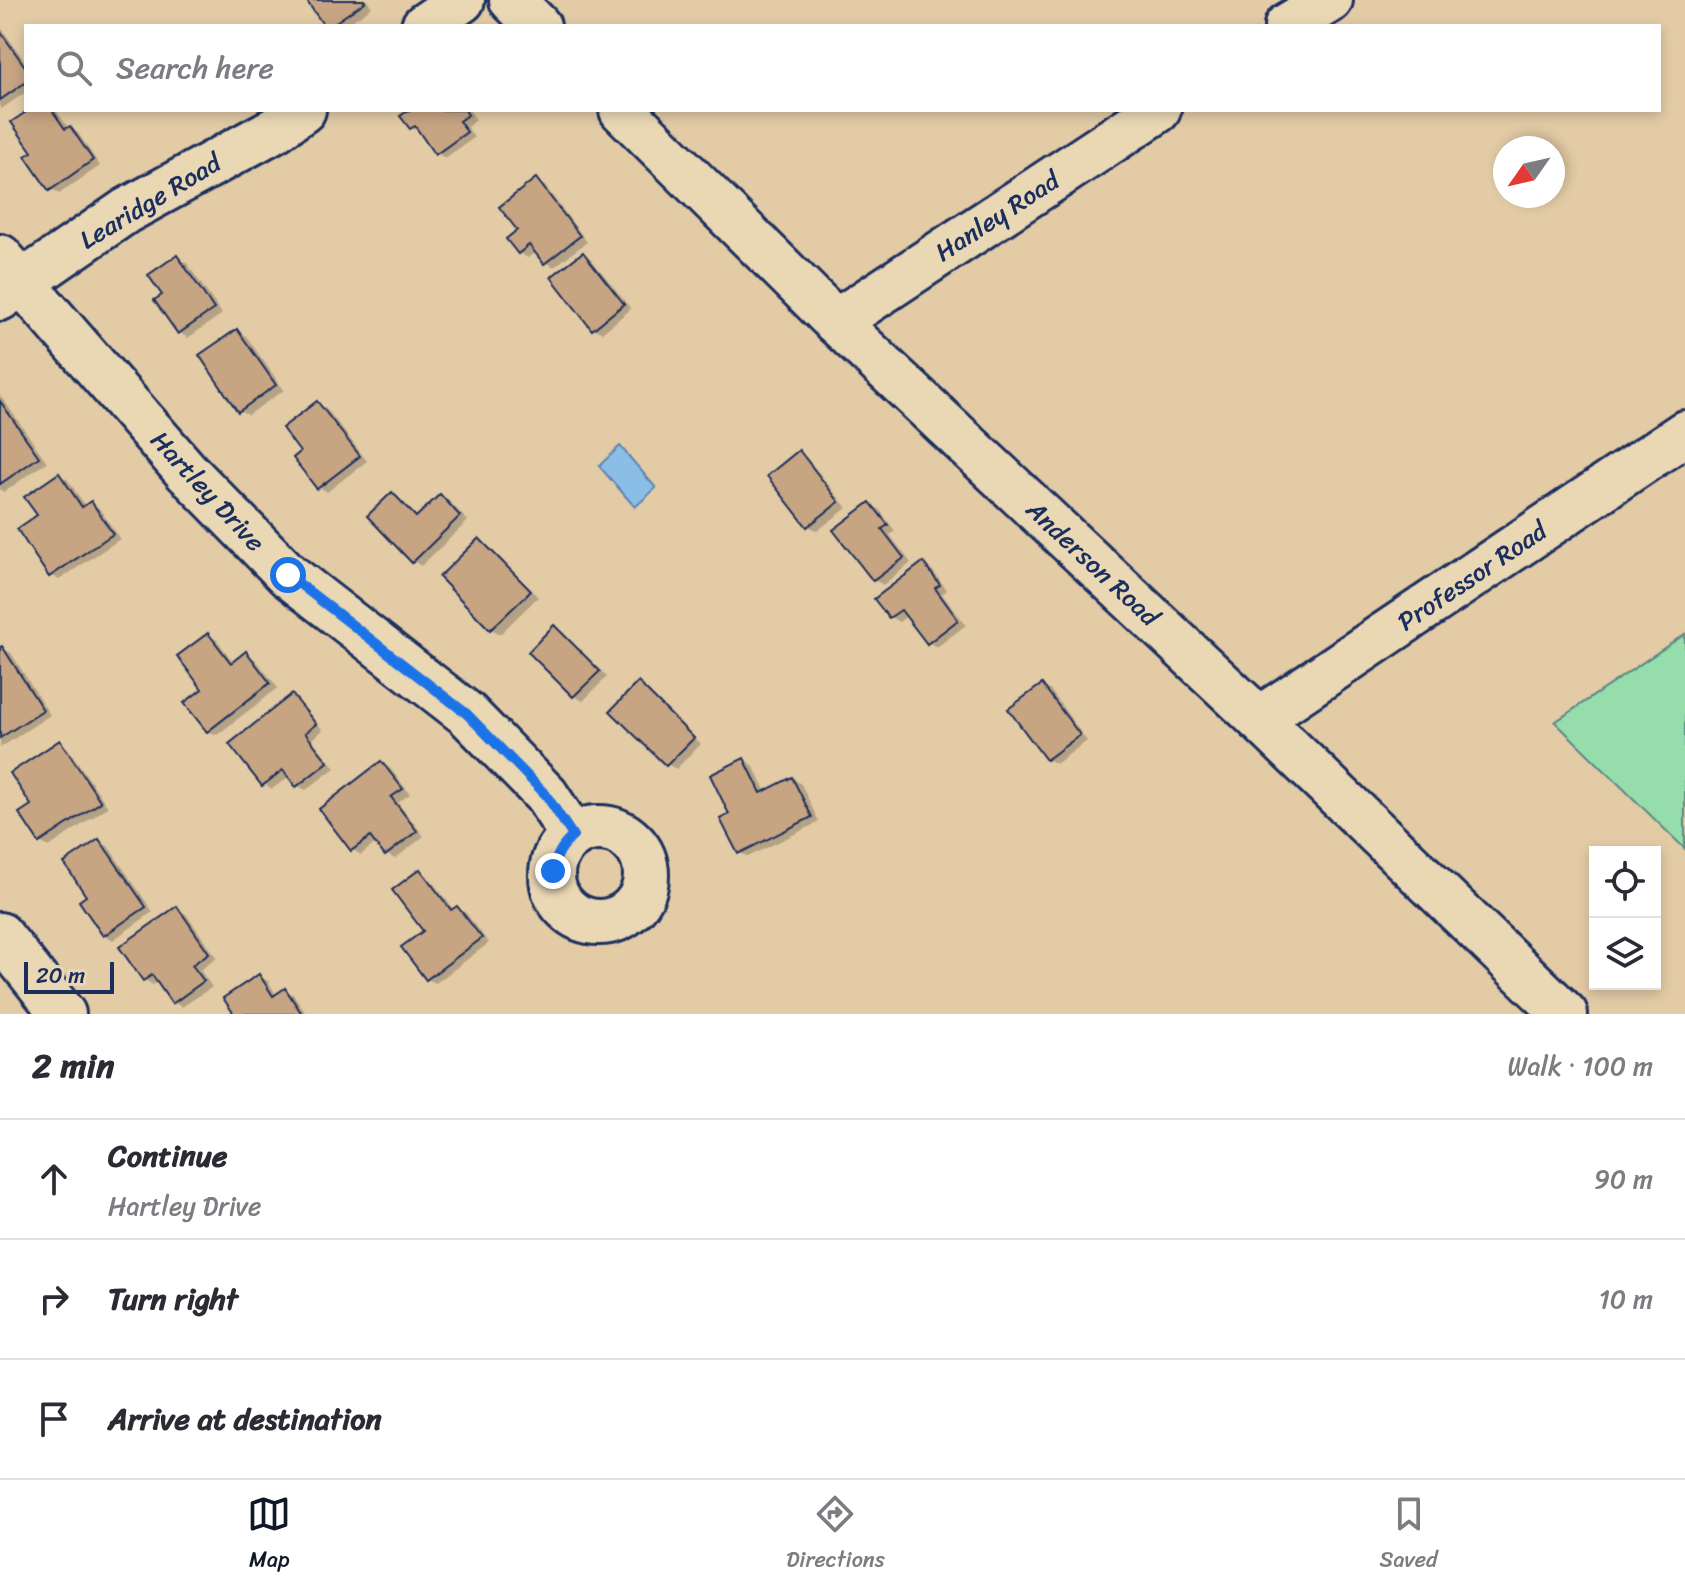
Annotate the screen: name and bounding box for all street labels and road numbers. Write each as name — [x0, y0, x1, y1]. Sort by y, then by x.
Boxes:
street label: Learidge Road — [70, 139, 232, 262]
street label: Hanley Road — [925, 157, 1071, 274]
street label: Hartley Drive — [139, 419, 277, 563]
street label: Anderson Road — [1014, 487, 1173, 639]
street label: Professor Road — [1387, 507, 1558, 643]

